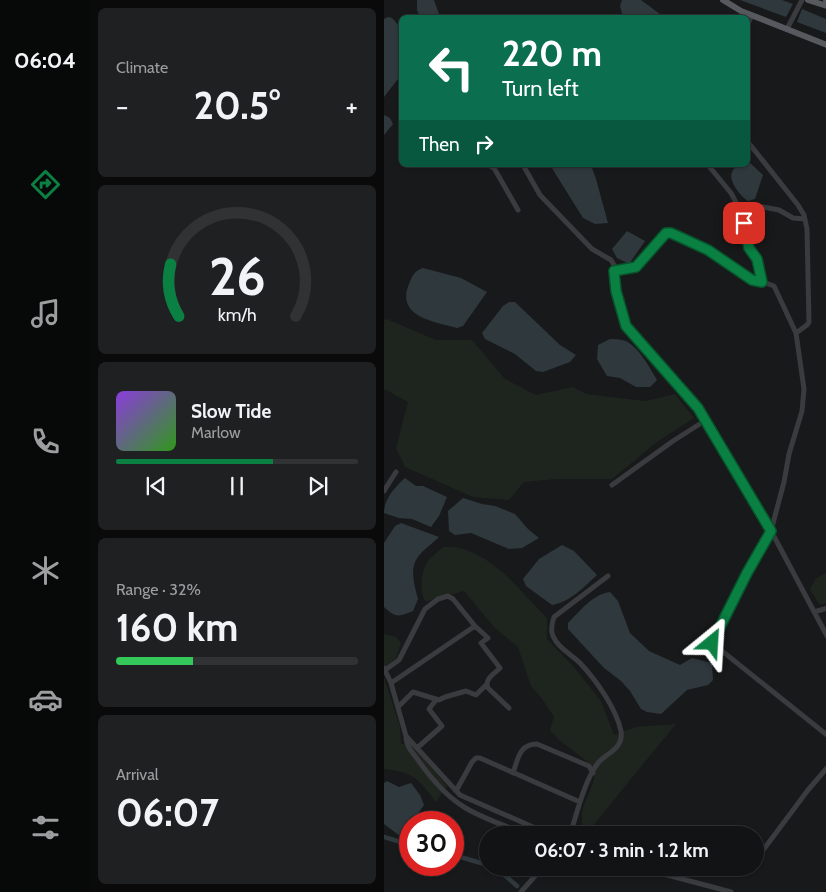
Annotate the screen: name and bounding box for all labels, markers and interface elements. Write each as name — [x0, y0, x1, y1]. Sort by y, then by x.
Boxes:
text: 220 m — [502, 32, 602, 75]
icon: left — [419, 35, 484, 100]
text: 06:04 — [14, 47, 76, 74]
text: Climate — [116, 58, 168, 77]
text: Turn left — [502, 75, 579, 102]
text: 20.5° — [194, 82, 280, 129]
text: − — [116, 89, 128, 123]
text: + — [346, 89, 358, 123]
icon: right — [470, 130, 498, 158]
text: Then — [419, 133, 460, 156]
icon: directions — [28, 167, 63, 202]
pin — [723, 202, 765, 244]
icon: arrive — [730, 209, 758, 237]
text: 26 — [209, 245, 265, 308]
icon: music — [28, 296, 63, 331]
text: km/h — [217, 304, 257, 325]
text: Slow Tide — [191, 400, 271, 423]
text: Marlow — [191, 423, 241, 442]
icon: phone — [28, 424, 63, 459]
icon: previous — [142, 472, 170, 500]
icon: pause — [223, 472, 251, 500]
icon: next — [304, 472, 332, 500]
icon: climate — [28, 553, 63, 588]
text: Range · 32% — [116, 580, 201, 599]
text: 160 km — [116, 604, 238, 651]
position arrow — [685, 616, 737, 668]
icon: car — [28, 682, 63, 717]
text: Arrival — [116, 765, 159, 784]
text: 06:07 — [116, 789, 219, 836]
icon: filters — [28, 810, 63, 845]
speed limit sign: 30 — [399, 811, 464, 876]
text: 06:07 · 3 min · 1.2 km — [534, 839, 709, 862]

